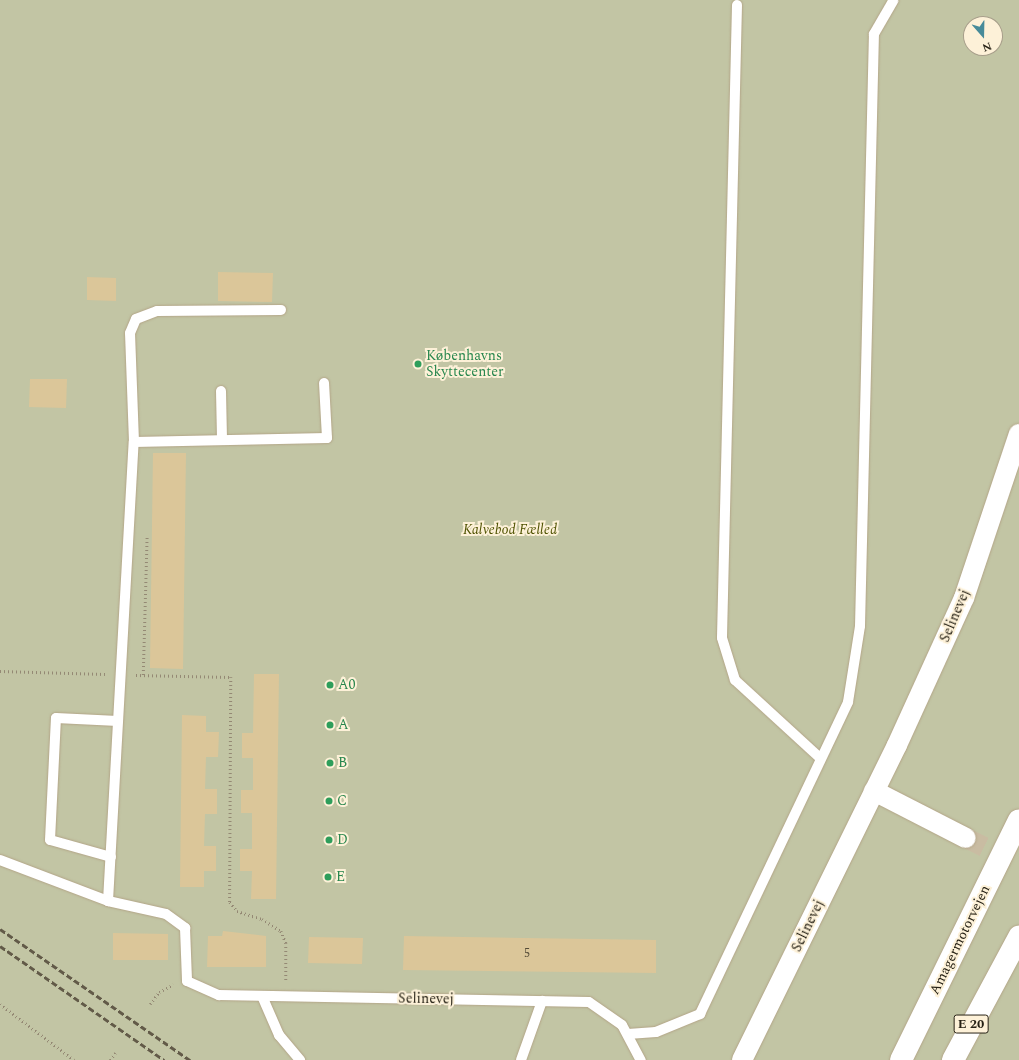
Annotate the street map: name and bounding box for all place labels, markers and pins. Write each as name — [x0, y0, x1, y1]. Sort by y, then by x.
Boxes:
place label: Københavns Skyttecenter — [426, 348, 504, 380]
marker: Københavns Skyttecenter — [413, 359, 423, 369]
place label: A0 — [338, 677, 355, 693]
marker: A0 — [325, 680, 335, 690]
place label: A — [338, 717, 348, 733]
marker: A — [325, 720, 335, 730]
place label: B — [338, 755, 347, 771]
marker: B — [325, 758, 335, 768]
place label: C — [337, 793, 347, 809]
marker: C — [324, 796, 334, 806]
place label: D — [337, 832, 348, 848]
marker: D — [324, 835, 334, 845]
place label: E — [336, 869, 345, 885]
marker: E — [323, 872, 333, 882]

